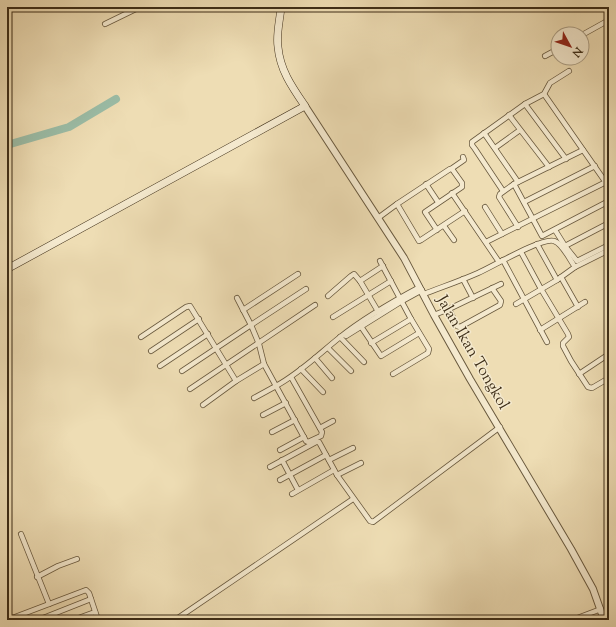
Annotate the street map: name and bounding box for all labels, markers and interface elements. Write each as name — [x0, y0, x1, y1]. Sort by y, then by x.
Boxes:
north arrow — [550, 26, 590, 66]
text: N — [568, 43, 586, 60]
street label: Jalan Ikan Tongkol — [429, 291, 514, 415]

